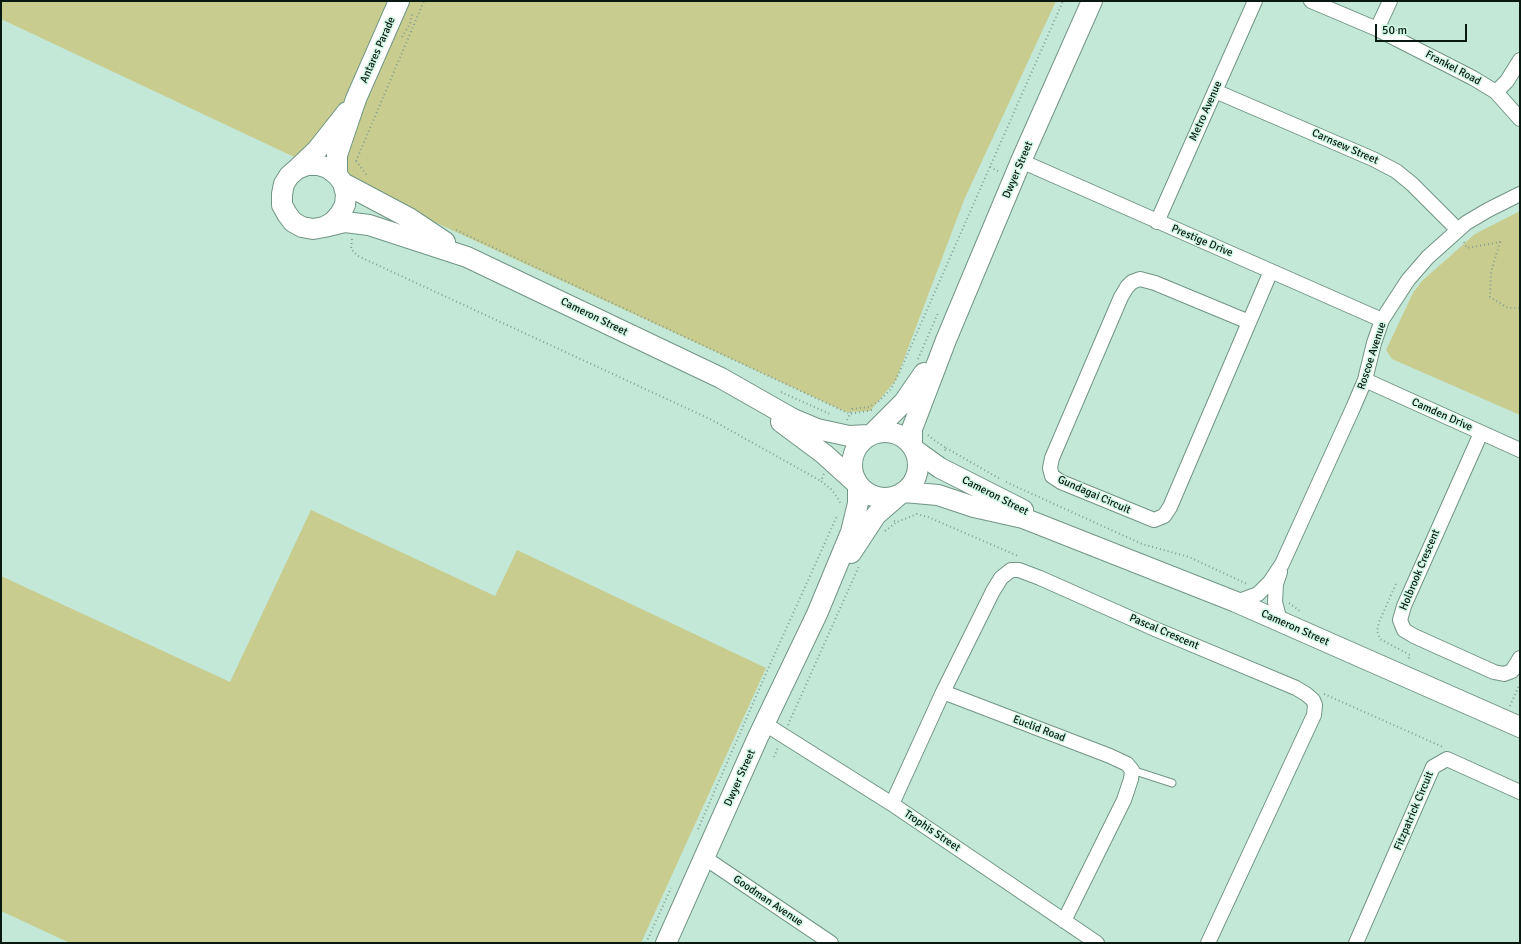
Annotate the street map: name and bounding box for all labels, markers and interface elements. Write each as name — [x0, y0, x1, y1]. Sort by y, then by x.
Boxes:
street label: Antares Parade — [358, 15, 398, 85]
scale bar — [1377, 16, 1469, 42]
text: 50 m — [1382, 23, 1407, 38]
street label: Frankel Road — [1423, 48, 1483, 88]
street label: Metro Avenue — [1187, 79, 1225, 143]
street label: Carnsew Street — [1310, 126, 1380, 168]
street label: Dwyer Street — [1000, 139, 1036, 201]
street label: Prestige Drive — [1169, 222, 1235, 260]
street label: Cameron Street — [558, 295, 630, 339]
street label: Roscoe Avenue — [1355, 321, 1389, 391]
street label: Camden Drive — [1410, 396, 1474, 434]
street label: Gundagai Circuit — [1055, 473, 1133, 517]
street label: Cameron Street — [959, 474, 1031, 518]
street label: Holbrook Crescent — [1397, 528, 1443, 612]
street label: Cameron Street — [1259, 607, 1331, 649]
street label: Pascal Crescent — [1127, 611, 1201, 653]
street label: Euclid Road — [1011, 713, 1067, 745]
street label: Dwyer Street — [722, 748, 758, 808]
street label: Fitzpatrick Circuit — [1391, 770, 1437, 852]
street label: Trophis Street — [901, 807, 963, 855]
street label: Goodman Avenue — [731, 873, 805, 929]

